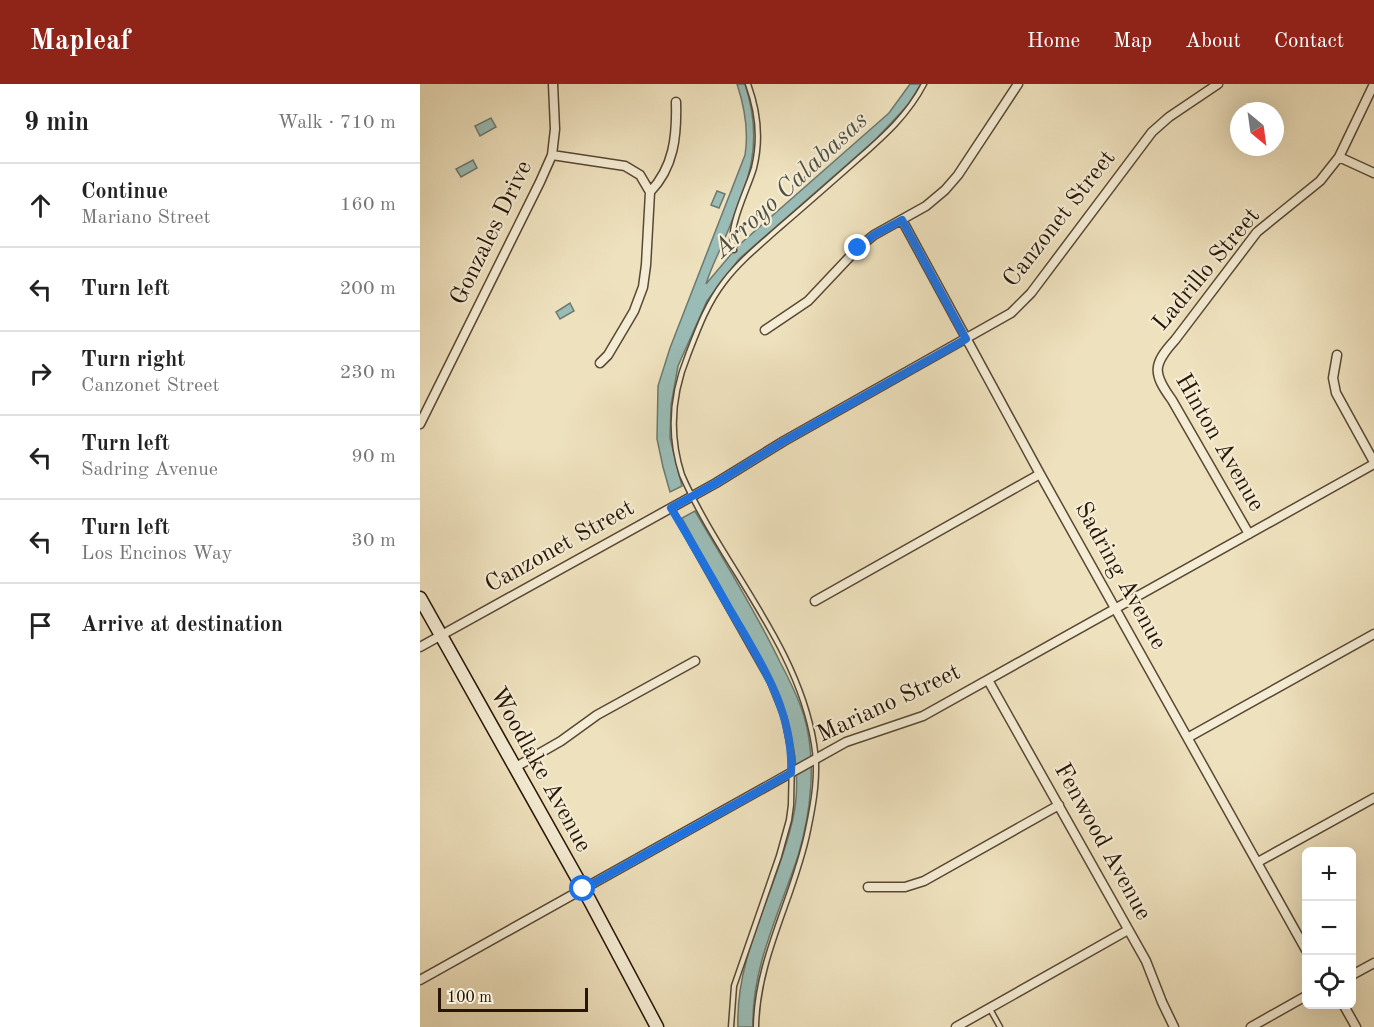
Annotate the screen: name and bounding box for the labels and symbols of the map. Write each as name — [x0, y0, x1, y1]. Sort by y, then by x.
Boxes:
north arrow — [1230, 102, 1284, 156]
water label: Arroyo Calabasas — [707, 107, 873, 264]
street label: Canzonet Street — [999, 146, 1121, 292]
street label: Gonzales Drive — [447, 157, 537, 309]
street label: Ladrillo Street — [1149, 204, 1265, 336]
route end — [844, 234, 870, 260]
street label: Hinton Avenue — [1170, 370, 1268, 516]
street label: Canzonet Street — [482, 496, 638, 598]
street label: Sadring Avenue — [1070, 498, 1170, 654]
street label: Mariano Street — [814, 660, 964, 748]
street label: Woodlake Avenue — [485, 684, 595, 856]
street label: Fenwood Avenue — [1049, 760, 1155, 924]
route start — [569, 875, 595, 901]
scale bar — [438, 985, 588, 1012]

